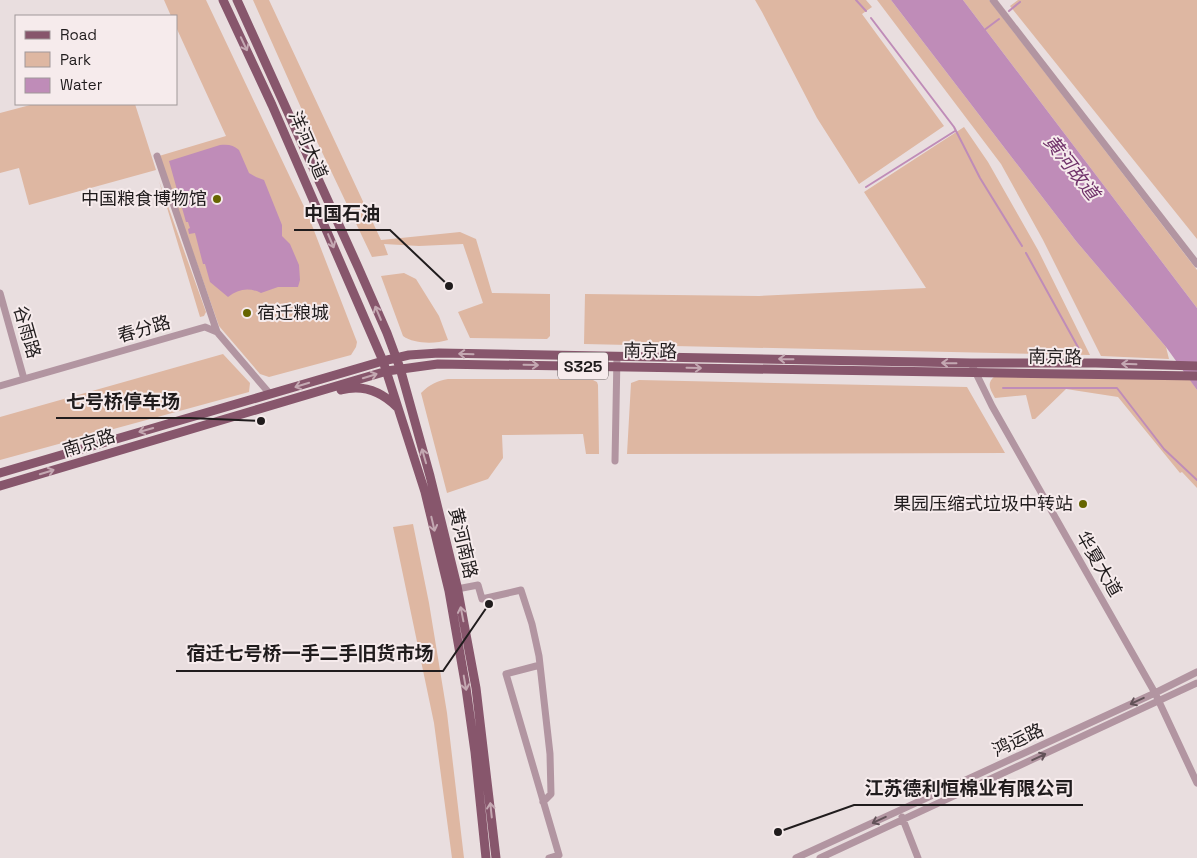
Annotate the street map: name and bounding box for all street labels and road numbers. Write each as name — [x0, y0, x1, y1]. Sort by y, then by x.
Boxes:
street label: 洋河大道 — [284, 107, 333, 182]
street label: 谷雨路 — [9, 303, 46, 361]
street label: 春分路 — [115, 310, 173, 347]
street label: 南京路 — [623, 339, 677, 362]
street label: 南京路 — [1028, 345, 1082, 368]
road number: S325 — [558, 352, 608, 380]
street label: 南京路 — [60, 424, 118, 461]
street label: 黄河南路 — [444, 505, 483, 581]
street label: 华夏大道 — [1071, 527, 1127, 601]
street label: 鸿运路 — [988, 718, 1047, 761]

